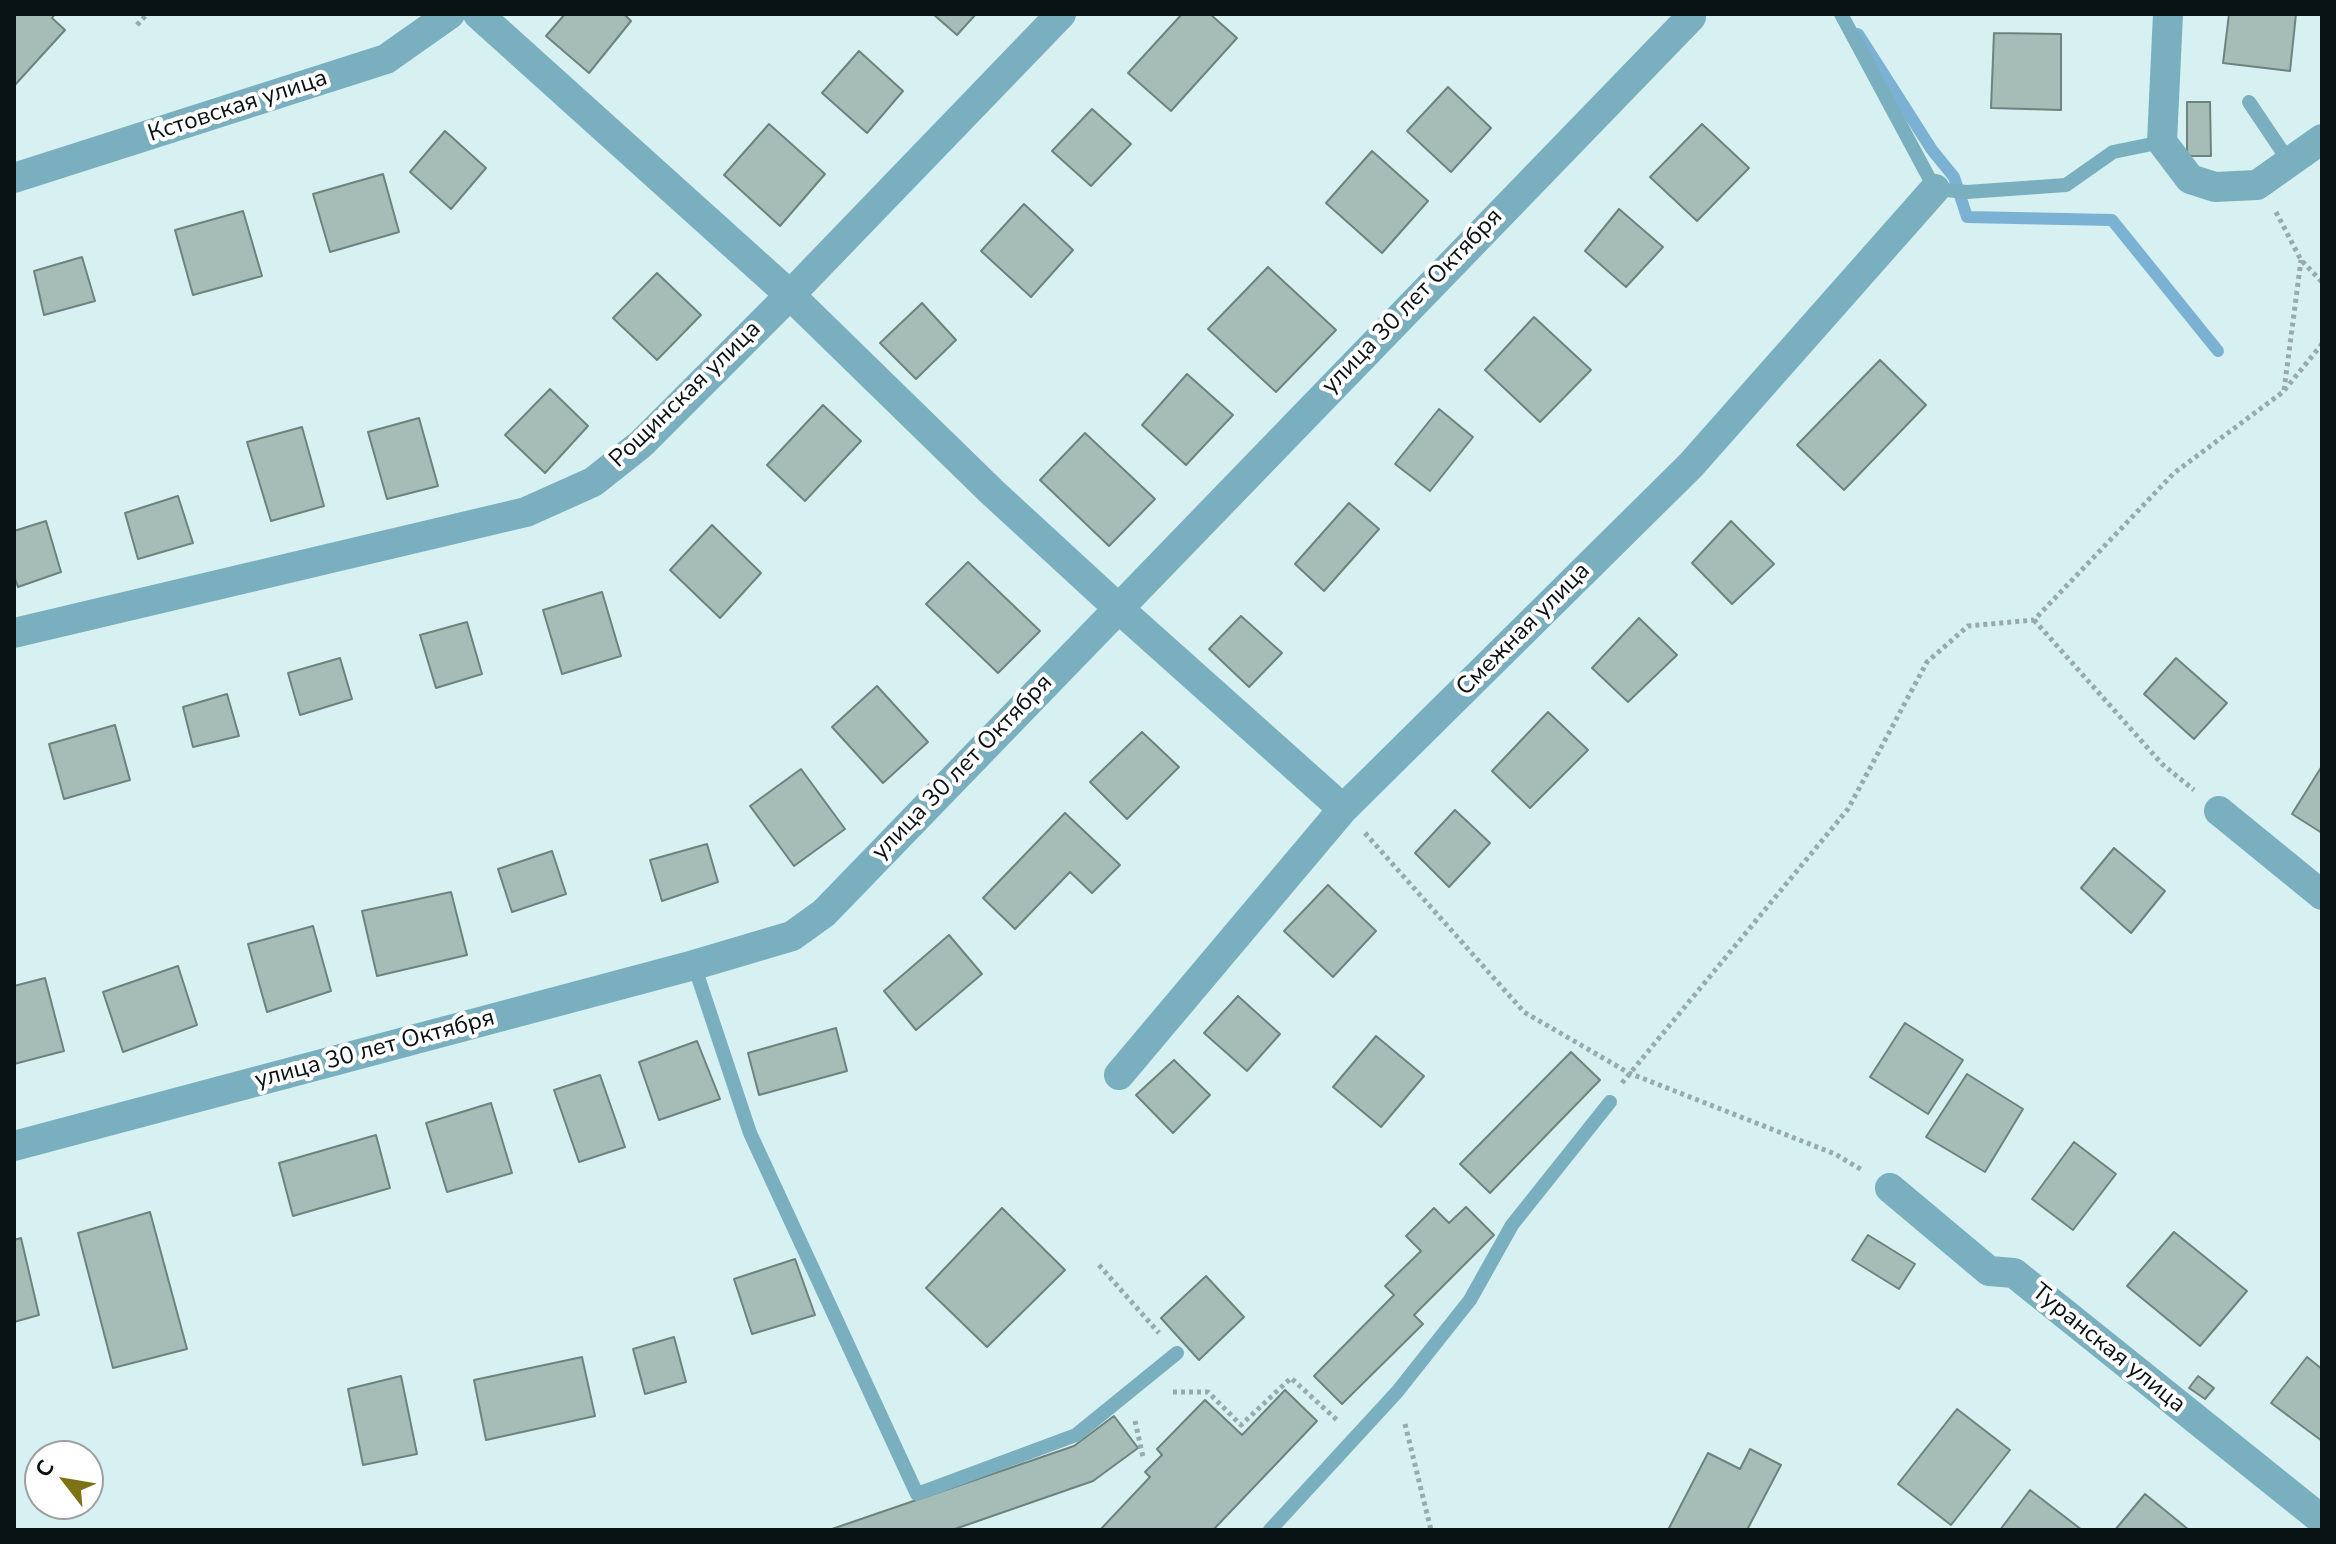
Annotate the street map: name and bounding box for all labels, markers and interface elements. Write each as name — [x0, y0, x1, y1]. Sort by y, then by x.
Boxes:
street label: Кстовская улица — [145, 64, 331, 150]
street label: улица 30 лет Октября — [1317, 203, 1509, 401]
street label: Рощинская улица — [604, 315, 768, 475]
street label: Смежная улица — [1451, 557, 1597, 703]
street label: улица 30 лет Октября — [867, 669, 1059, 867]
street label: улица 30 лет Октября — [252, 1004, 498, 1096]
street label: Туранская улица — [2025, 1278, 2191, 1420]
north arrow — [24, 1440, 104, 1520]
text: С — [28, 1455, 62, 1483]

